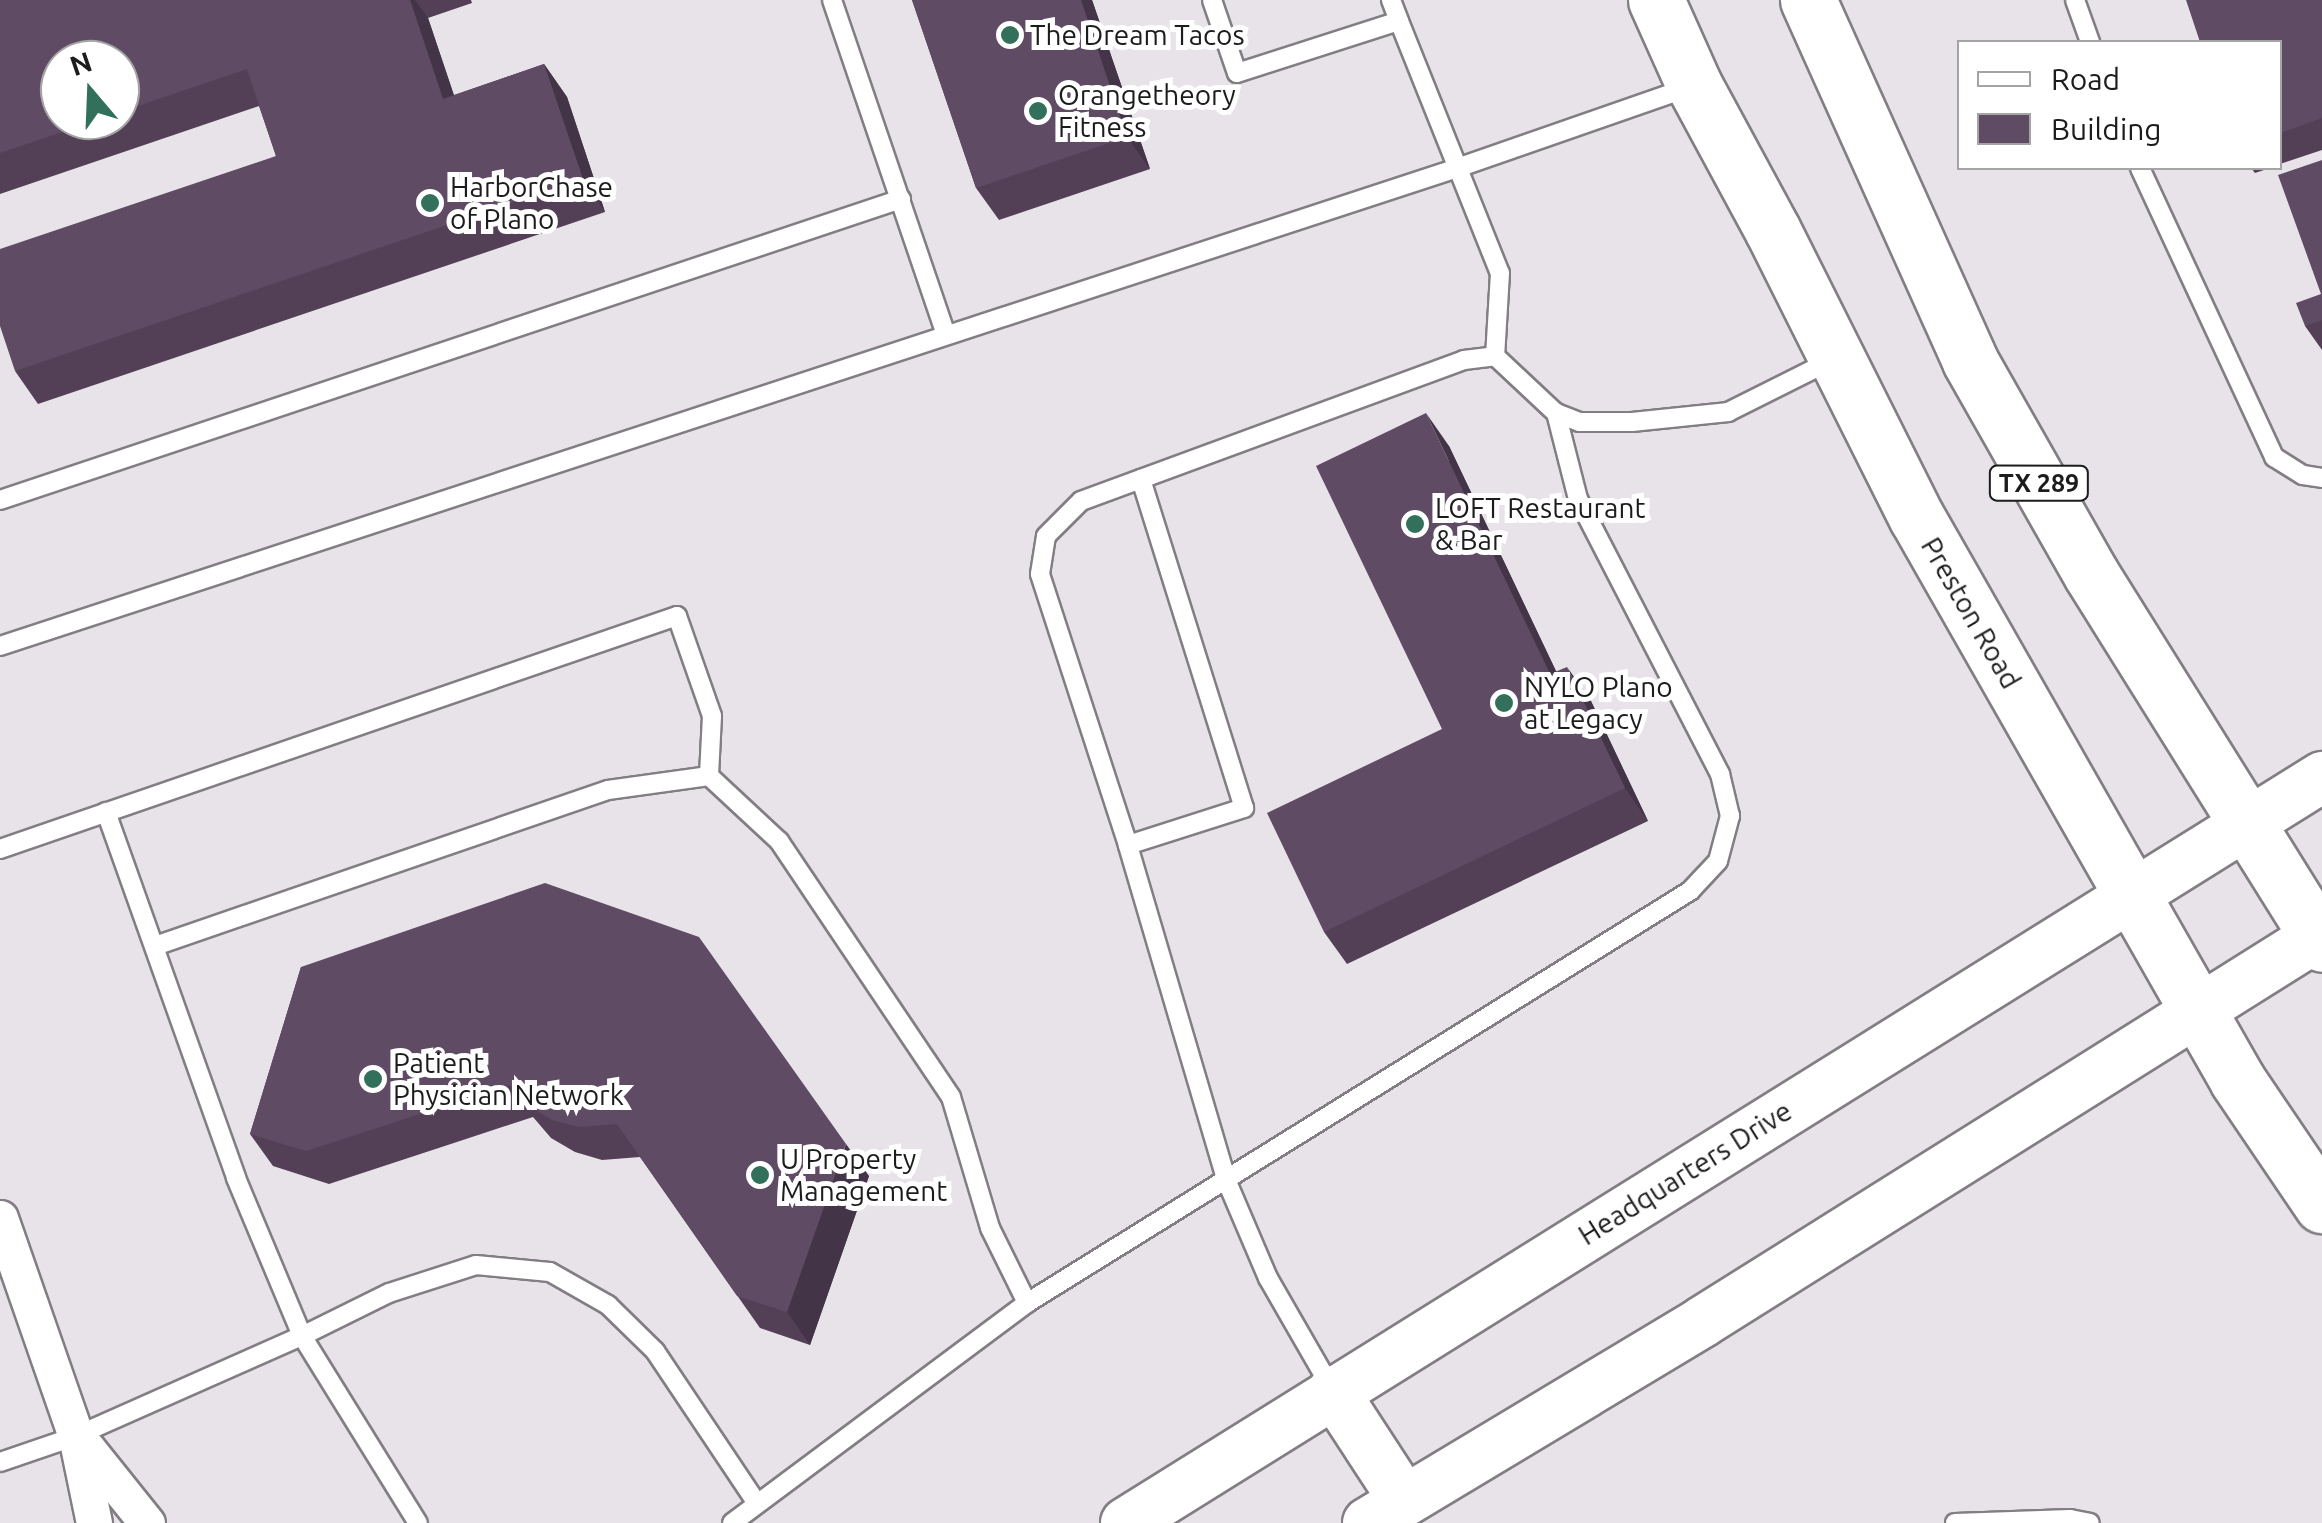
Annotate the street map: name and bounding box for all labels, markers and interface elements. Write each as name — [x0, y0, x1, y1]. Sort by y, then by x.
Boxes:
place label: The Dream Tacos — [1030, 18, 1245, 52]
marker: The Dream Tacos — [999, 24, 1021, 46]
north arrow — [40, 40, 140, 140]
legend — [1957, 40, 2282, 170]
text: N — [66, 45, 96, 81]
text: Road — [2051, 62, 2120, 96]
place label: Orangetheory Fitness — [1058, 78, 1236, 144]
marker: Orangetheory Fitness — [1027, 100, 1049, 122]
text: Building — [2051, 112, 2162, 146]
place label: HarborChase of Plano — [450, 170, 613, 236]
marker: HarborChase of Plano — [419, 192, 441, 214]
road number: TX 289 — [1986, 463, 2092, 503]
place label: LOFT Restaurant & Bar — [1435, 491, 1646, 557]
marker: LOFT Restaurant & Bar — [1404, 513, 1426, 535]
street label: Preston Road — [1914, 531, 2028, 695]
place label: NYLO Plano at Legacy — [1524, 670, 1673, 736]
marker: NYLO Plano at Legacy — [1493, 692, 1515, 714]
place label: Patient Physician Network — [393, 1046, 624, 1112]
marker: Patient Physician Network — [362, 1068, 384, 1090]
street label: Headquarters Drive — [1572, 1094, 1798, 1252]
place label: U Property Management — [780, 1142, 947, 1208]
marker: U Property Management — [749, 1164, 771, 1186]

